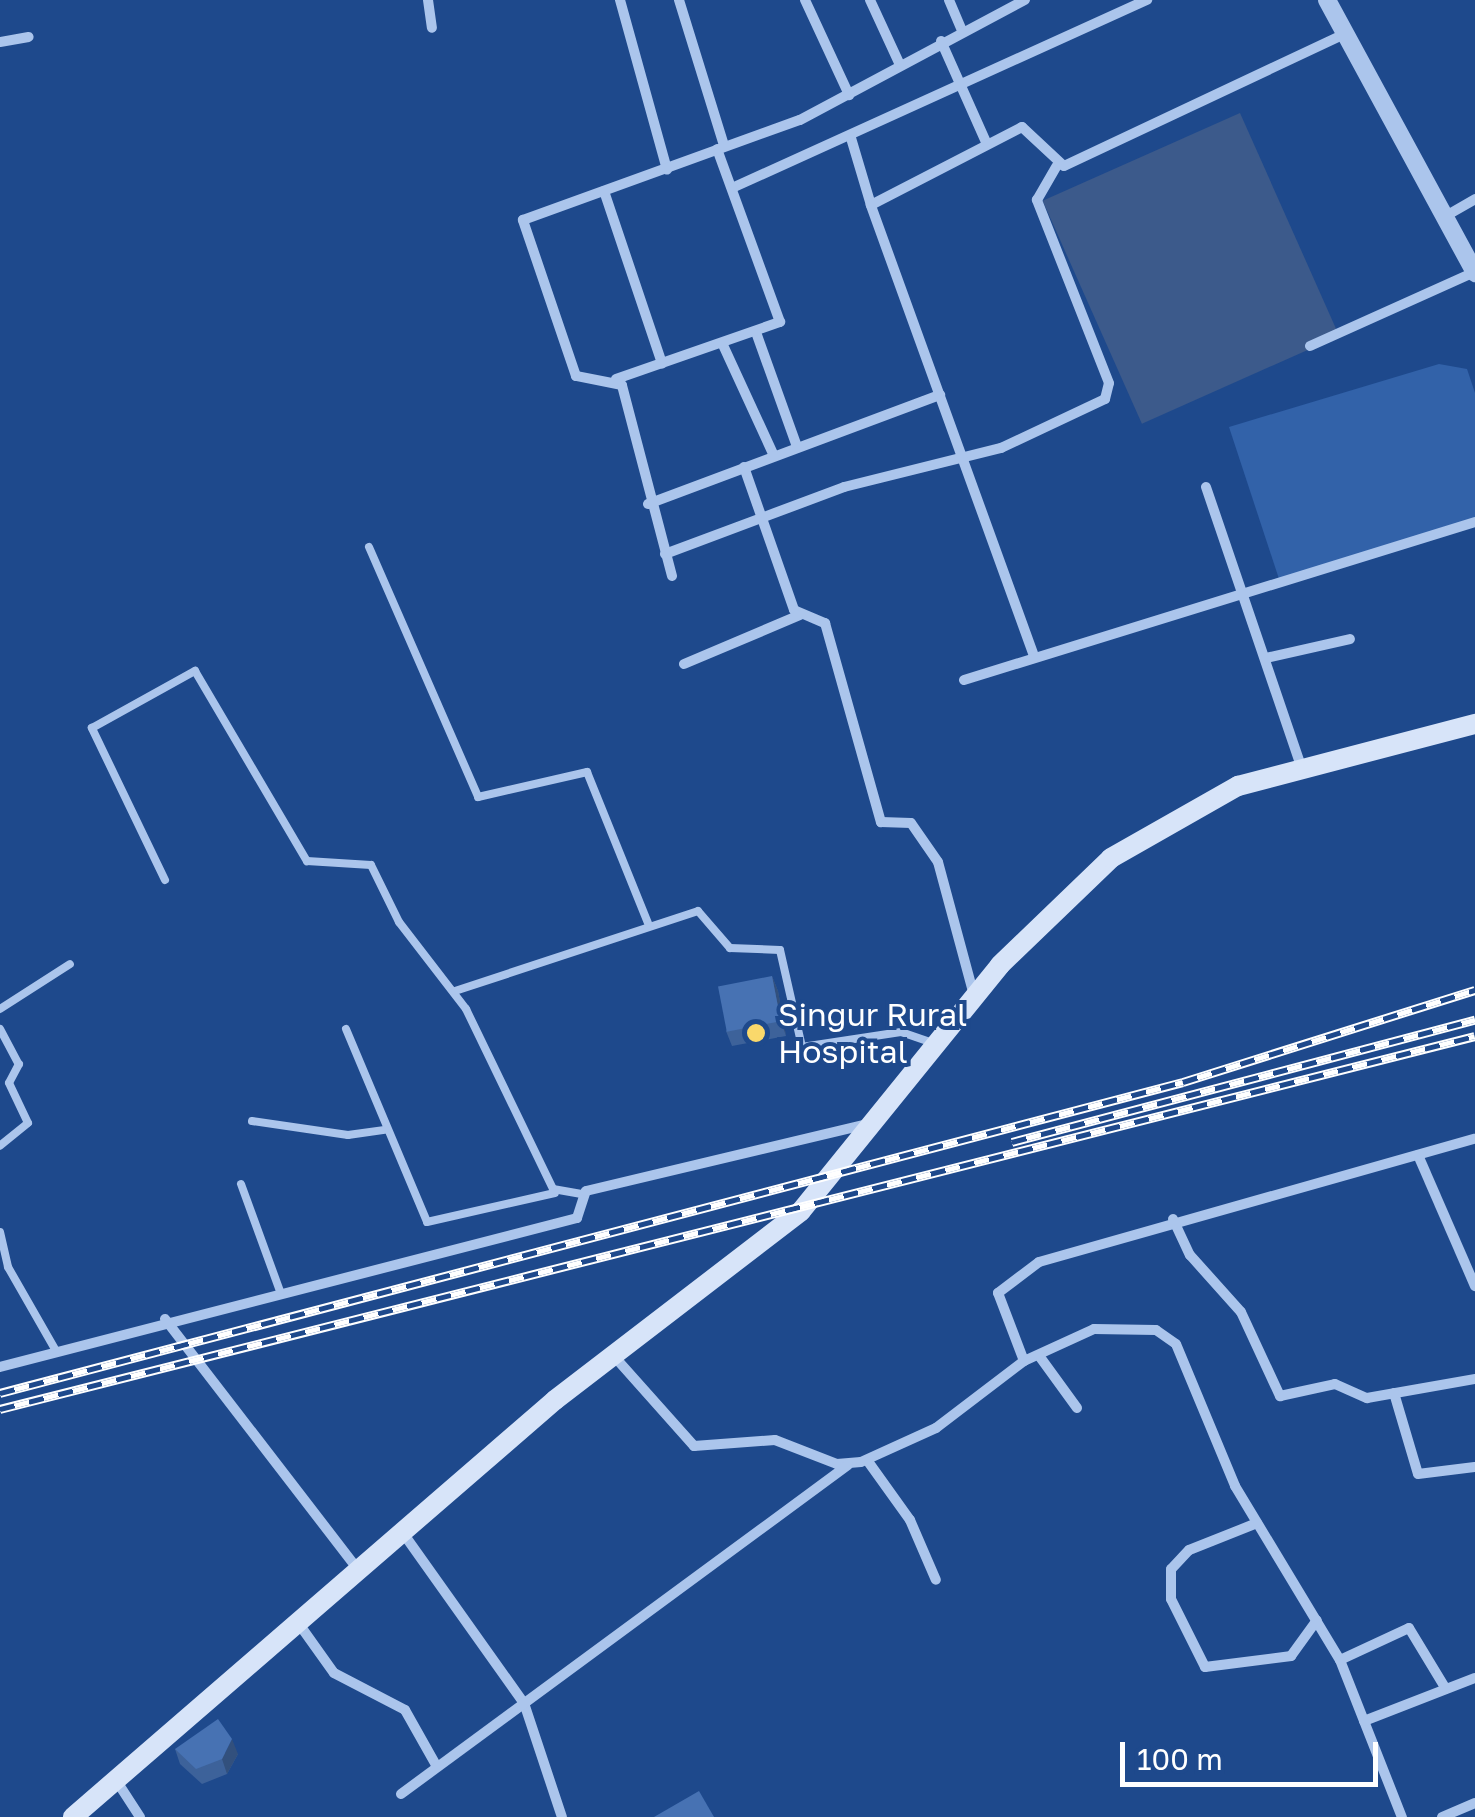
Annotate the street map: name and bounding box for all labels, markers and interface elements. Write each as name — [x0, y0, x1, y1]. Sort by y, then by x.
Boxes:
place label: Singur Rural Hospital — [778, 996, 967, 1071]
marker: Singur Rural Hospital — [743, 1020, 769, 1046]
scale bar — [1125, 1722, 1382, 1784]
text: 100 m — [1137, 1741, 1223, 1777]

